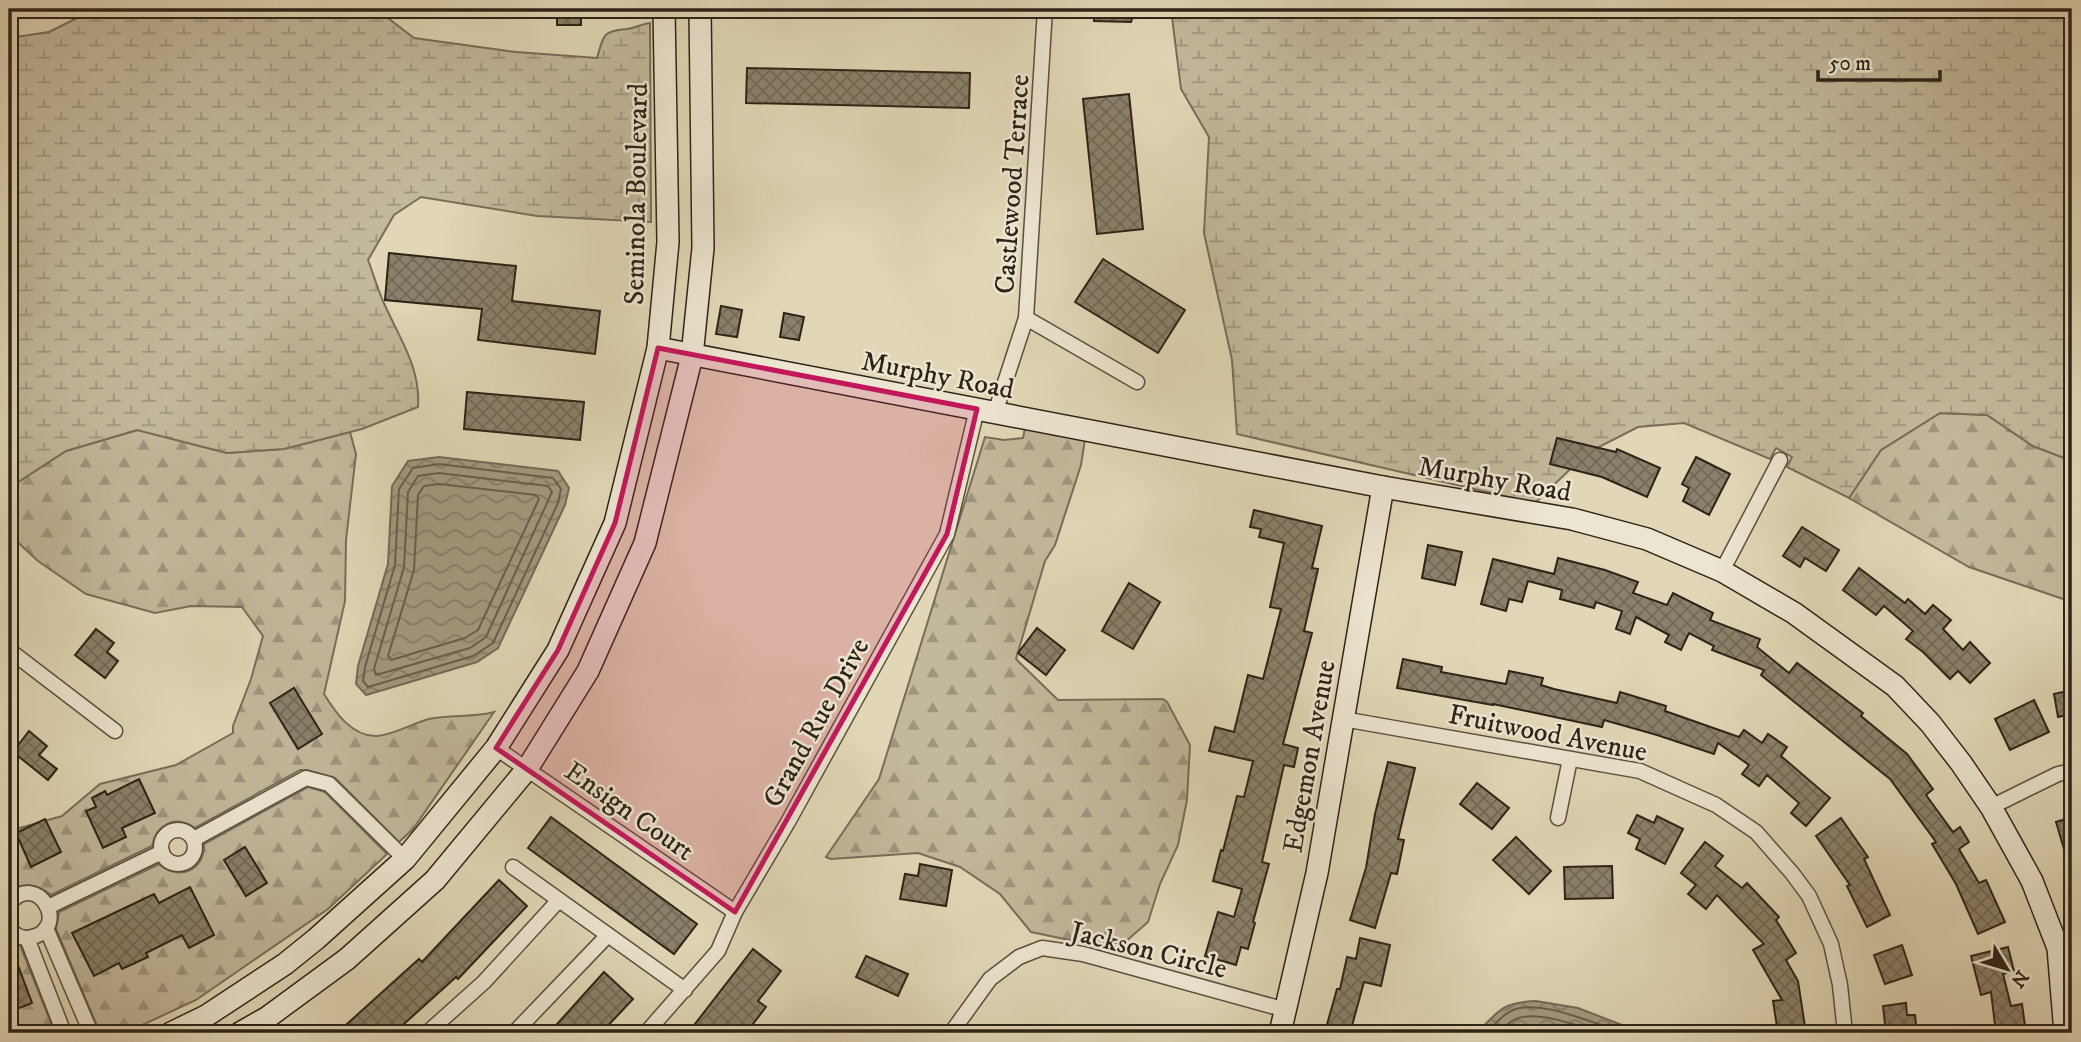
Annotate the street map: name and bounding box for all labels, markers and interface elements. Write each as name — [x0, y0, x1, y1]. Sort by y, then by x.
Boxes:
scale bar — [1818, 38, 1941, 82]
text: 50 m — [1829, 51, 1871, 77]
street label: Castlewood Terrace — [987, 73, 1038, 295]
street label: Seminola Boulevard — [617, 83, 656, 305]
street label: Murphy Road — [858, 344, 1017, 407]
street label: Murphy Road — [1415, 449, 1574, 510]
street label: Grand Rue Drive — [755, 632, 877, 814]
street label: Edgemon Avenue — [1275, 657, 1344, 855]
street label: Fruitwood Avenue — [1445, 697, 1650, 770]
street label: Ensign Court — [557, 754, 701, 869]
street label: Jackson Circle — [1064, 913, 1231, 987]
north arrow — [1972, 934, 2042, 1004]
text: N — [2005, 965, 2033, 992]

